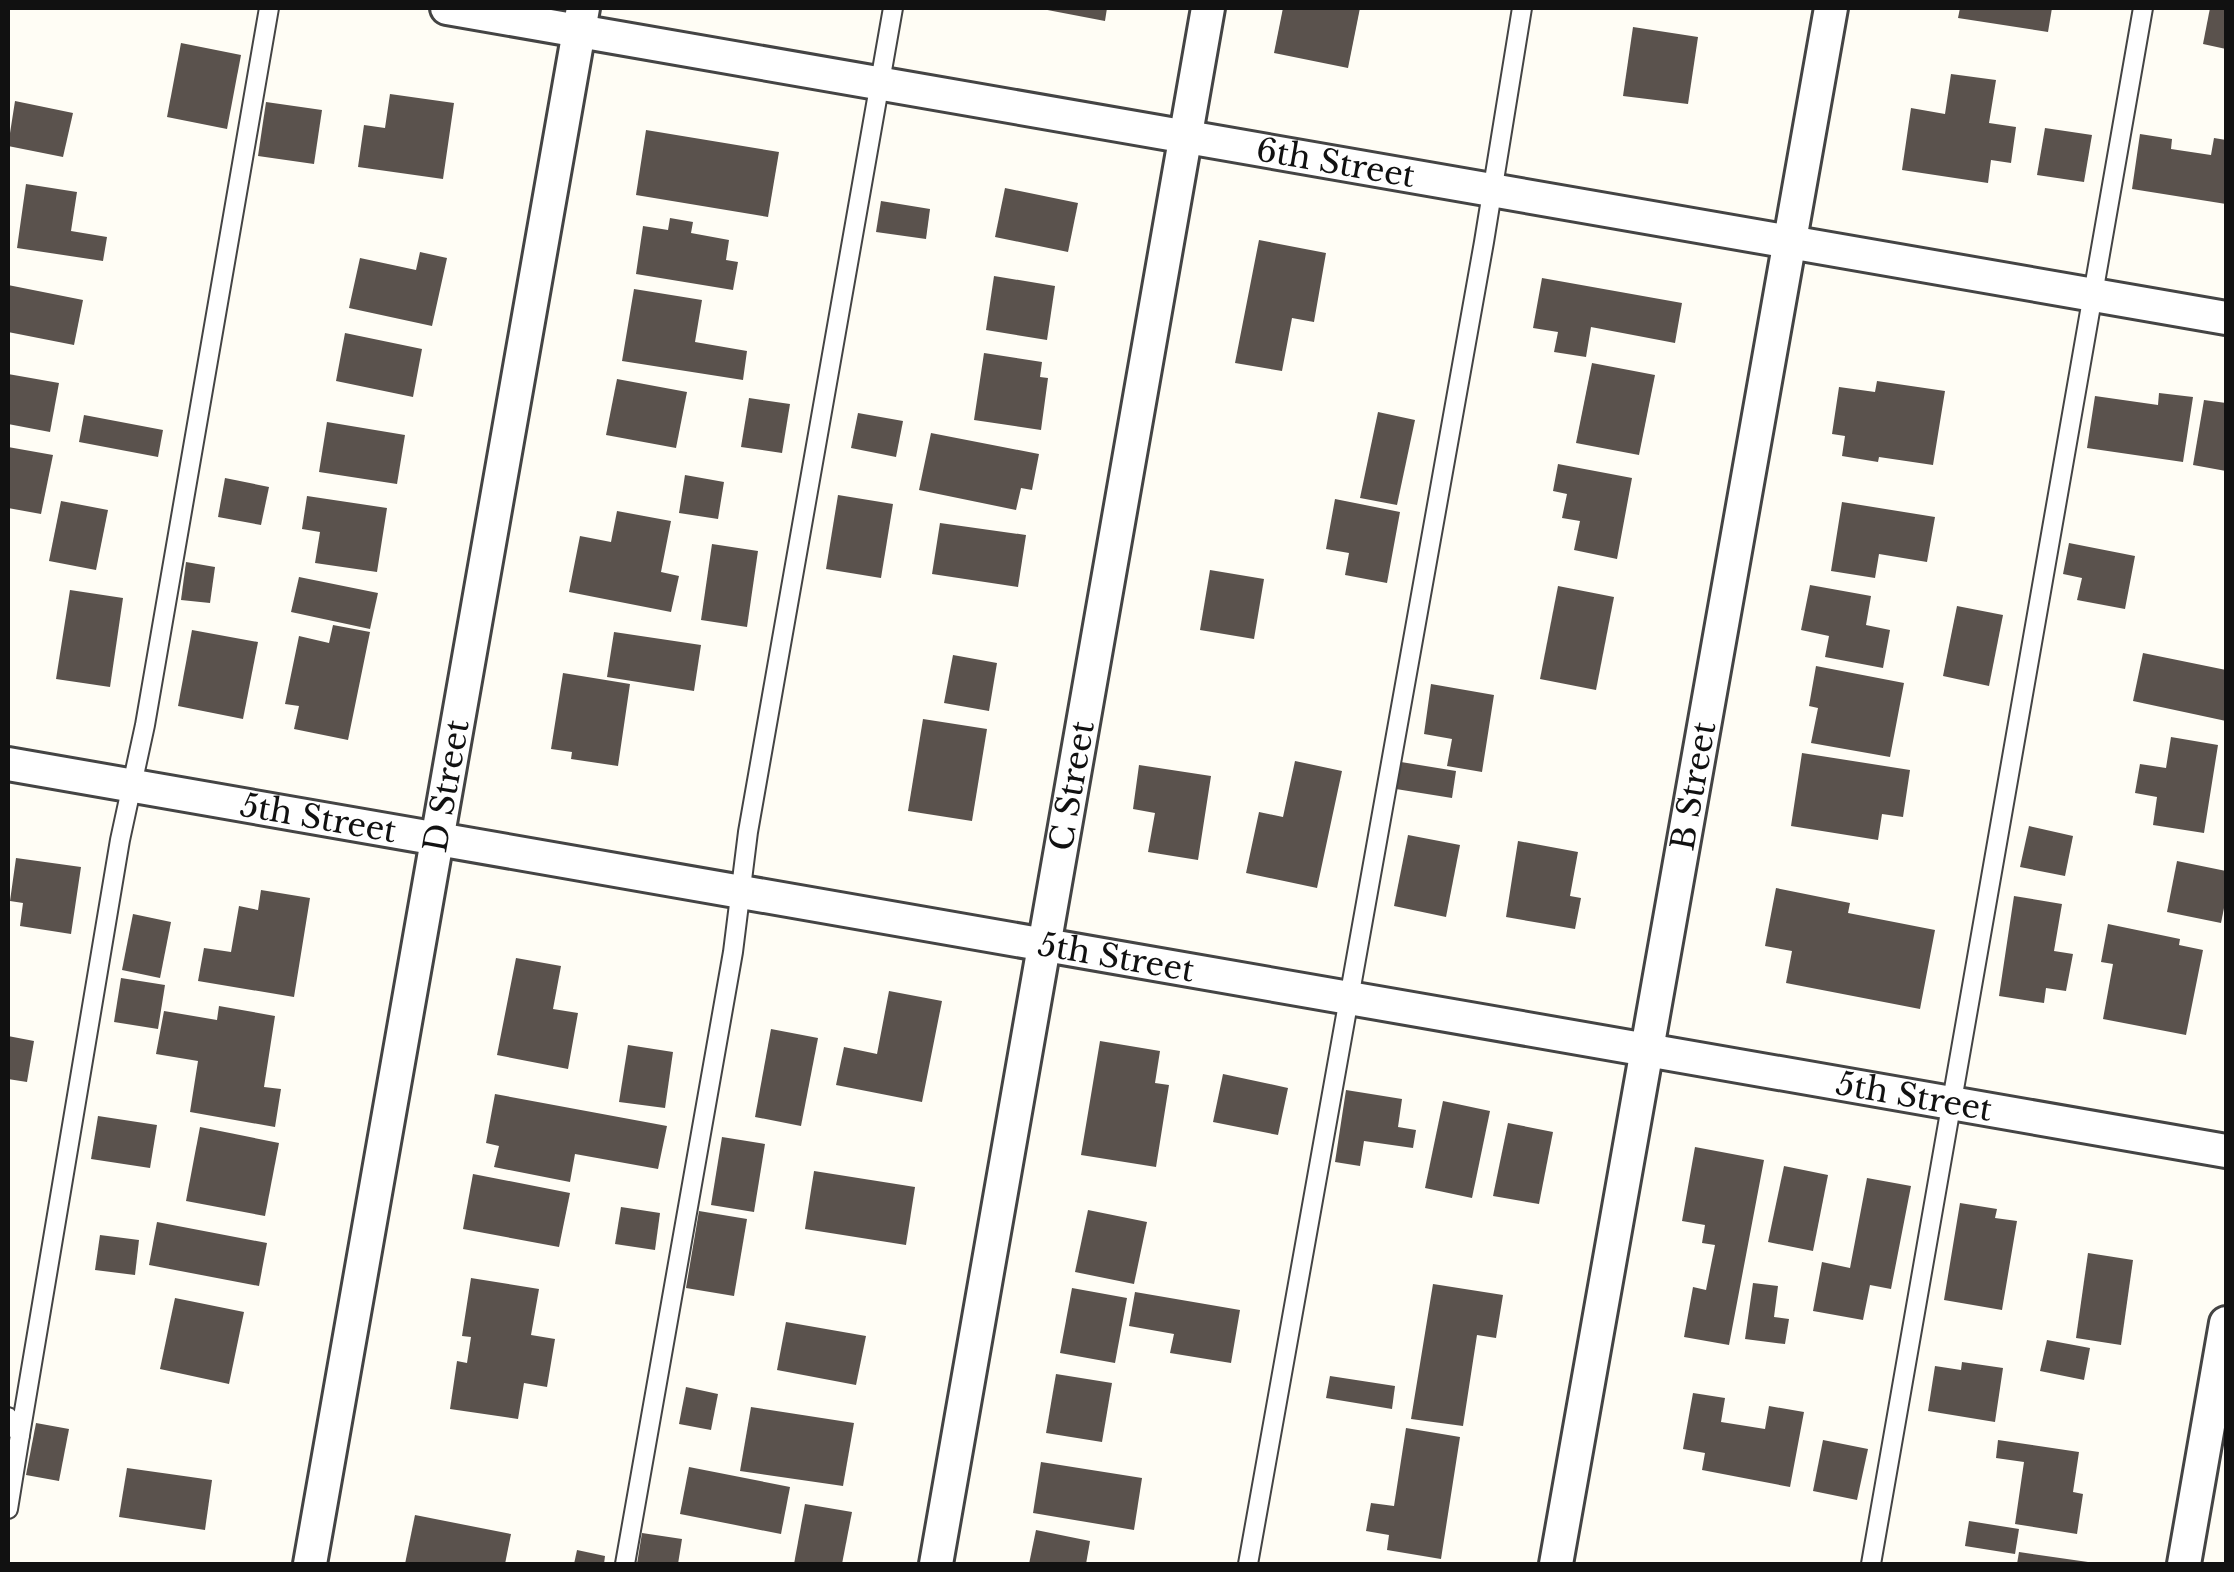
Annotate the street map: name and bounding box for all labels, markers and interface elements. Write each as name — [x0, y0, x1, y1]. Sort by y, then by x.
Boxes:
street label: 6th Street — [1253, 129, 1418, 196]
street label: D Street — [415, 717, 478, 855]
street label: C Street — [1041, 718, 1103, 854]
street label: B Street — [1662, 719, 1725, 854]
street label: 5th Street — [237, 785, 399, 851]
street label: 5th Street — [1035, 924, 1197, 991]
street label: 5th Street — [1833, 1063, 1995, 1130]

